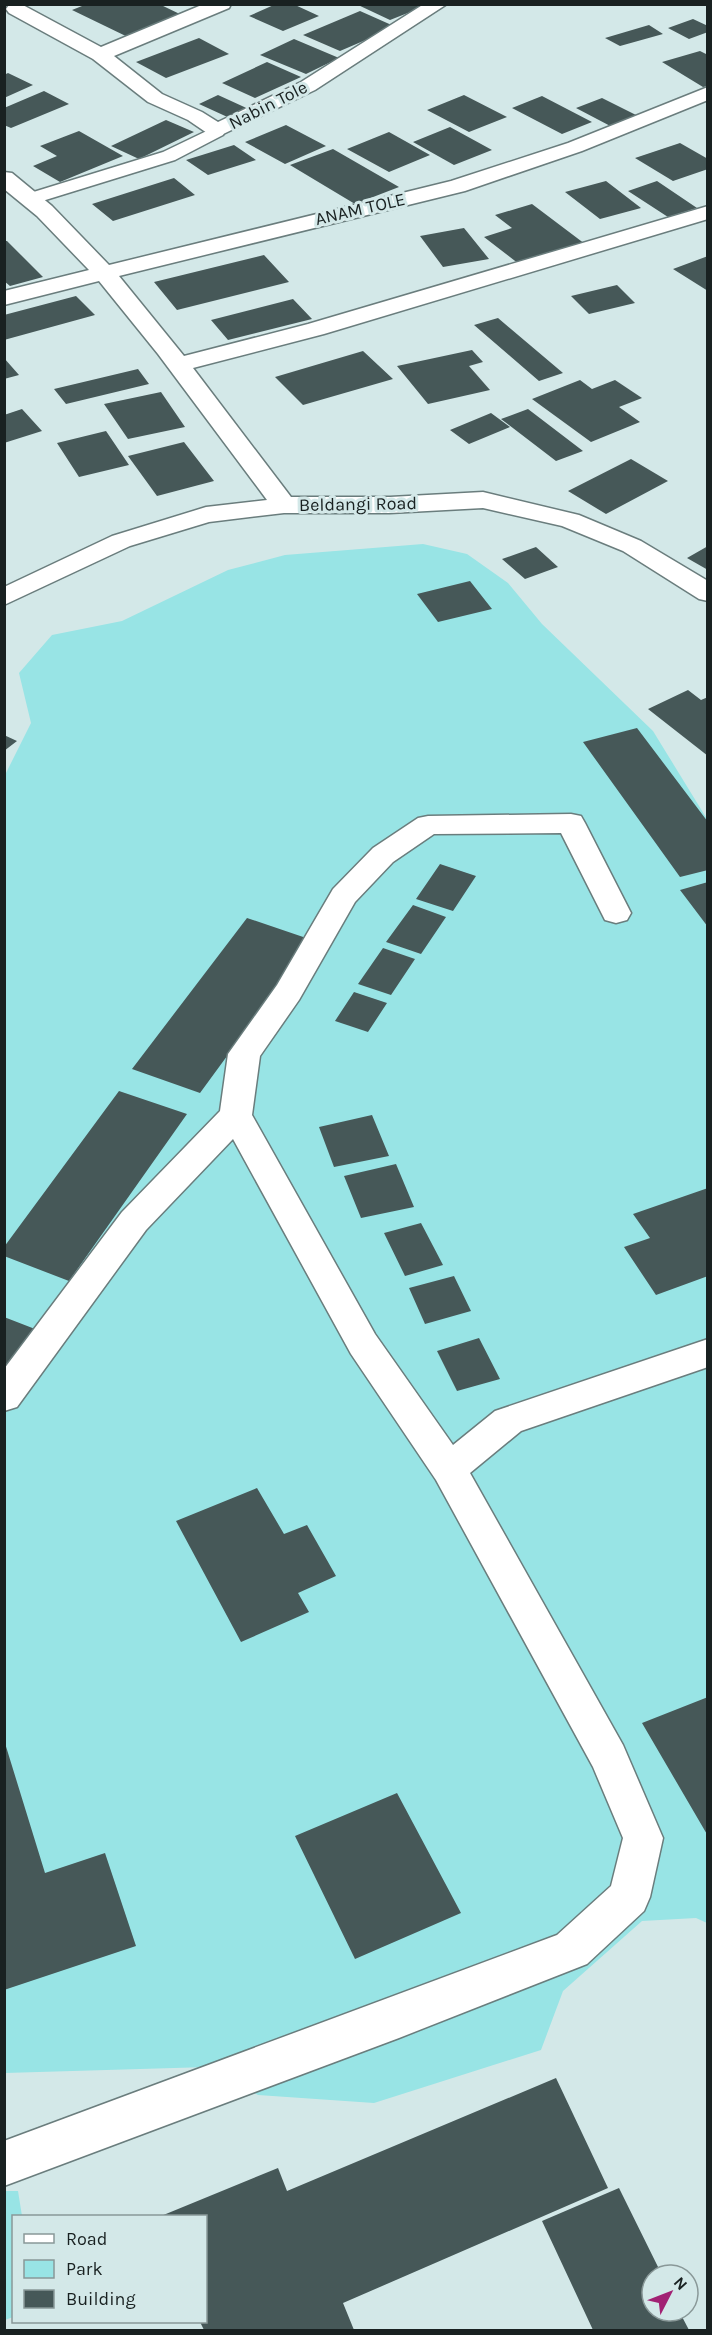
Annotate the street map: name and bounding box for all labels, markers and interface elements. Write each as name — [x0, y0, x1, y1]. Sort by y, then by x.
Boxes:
street label: Nabin Tole — [225, 76, 311, 134]
street label: ANAM TOLE — [313, 188, 407, 230]
street label: Beldangi Road — [299, 492, 417, 516]
legend — [12, 2215, 207, 2323]
text: Road — [66, 2228, 107, 2250]
text: Park — [66, 2258, 103, 2280]
north arrow — [640, 2263, 700, 2323]
text: N — [670, 2273, 692, 2294]
text: Building — [66, 2288, 136, 2310]

